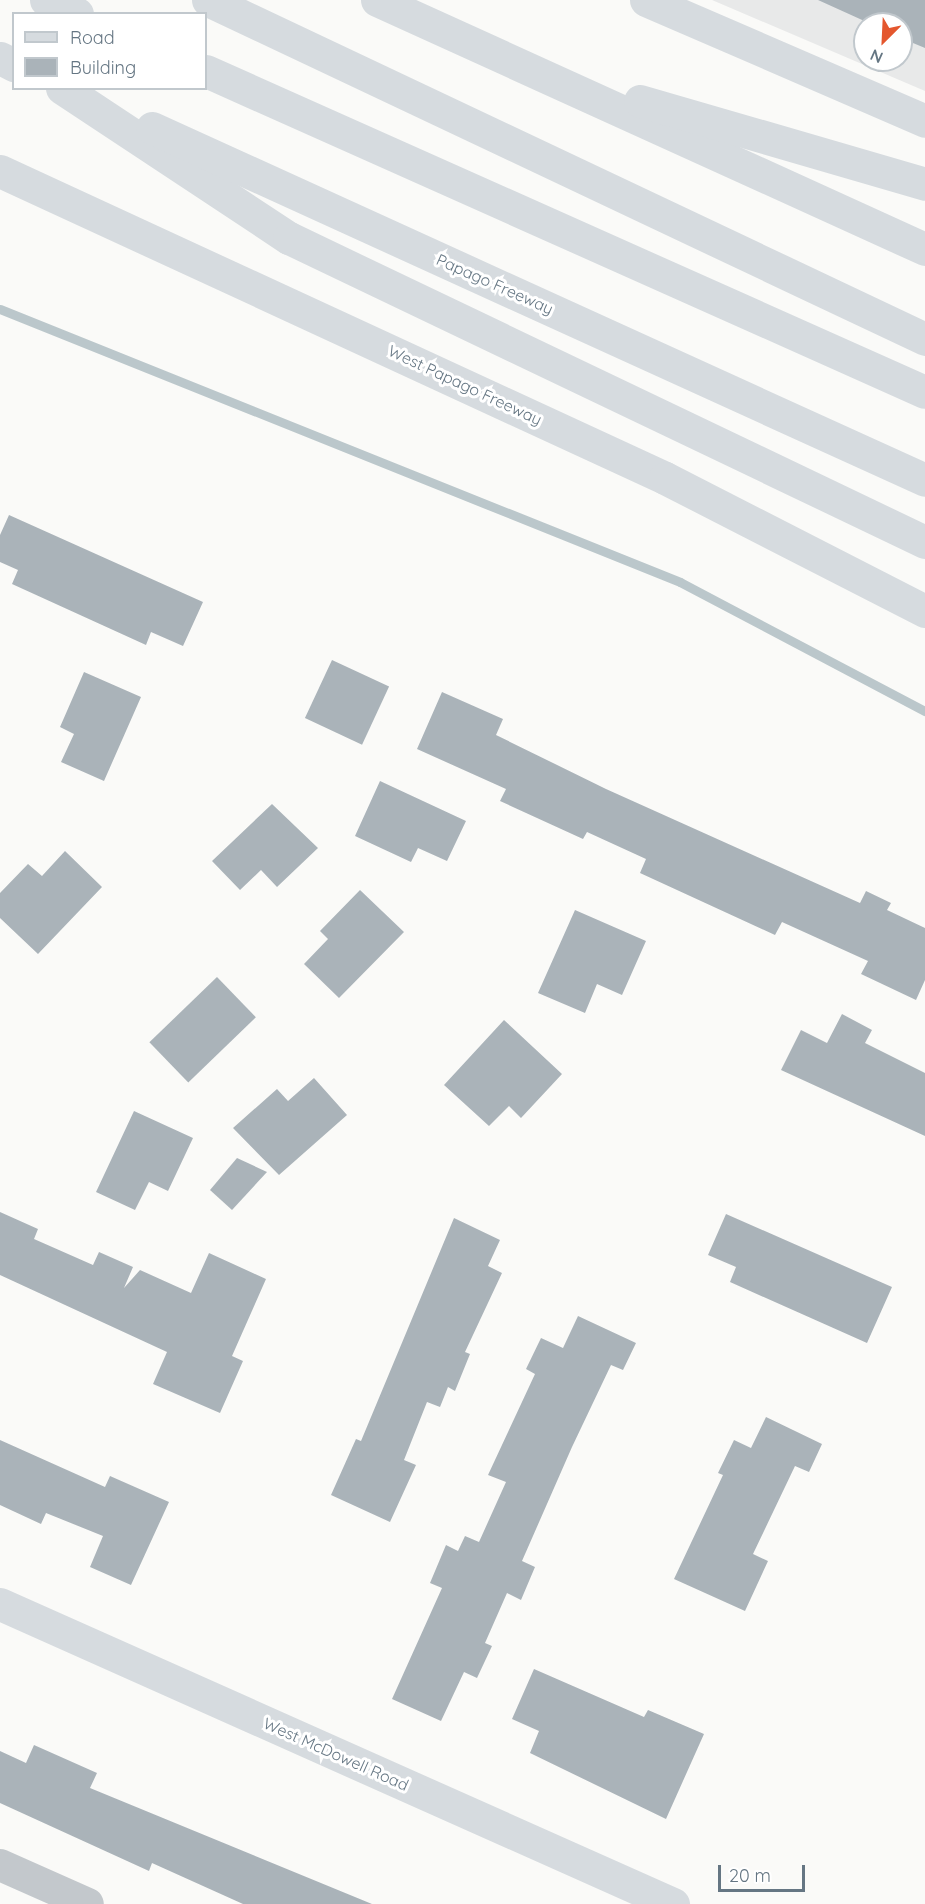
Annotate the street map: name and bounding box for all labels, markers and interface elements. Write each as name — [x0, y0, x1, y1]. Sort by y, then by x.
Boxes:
legend — [12, 12, 207, 90]
north arrow — [853, 12, 913, 72]
text: Road — [70, 26, 115, 49]
text: N — [867, 45, 886, 68]
text: Building — [70, 56, 136, 79]
street label: Papago Freeway — [434, 250, 556, 318]
street label: West Papago Freeway — [385, 341, 545, 429]
street label: West McDowell Road — [260, 1713, 412, 1795]
scale bar — [721, 1853, 808, 1891]
text: 20 m — [729, 1864, 771, 1887]

